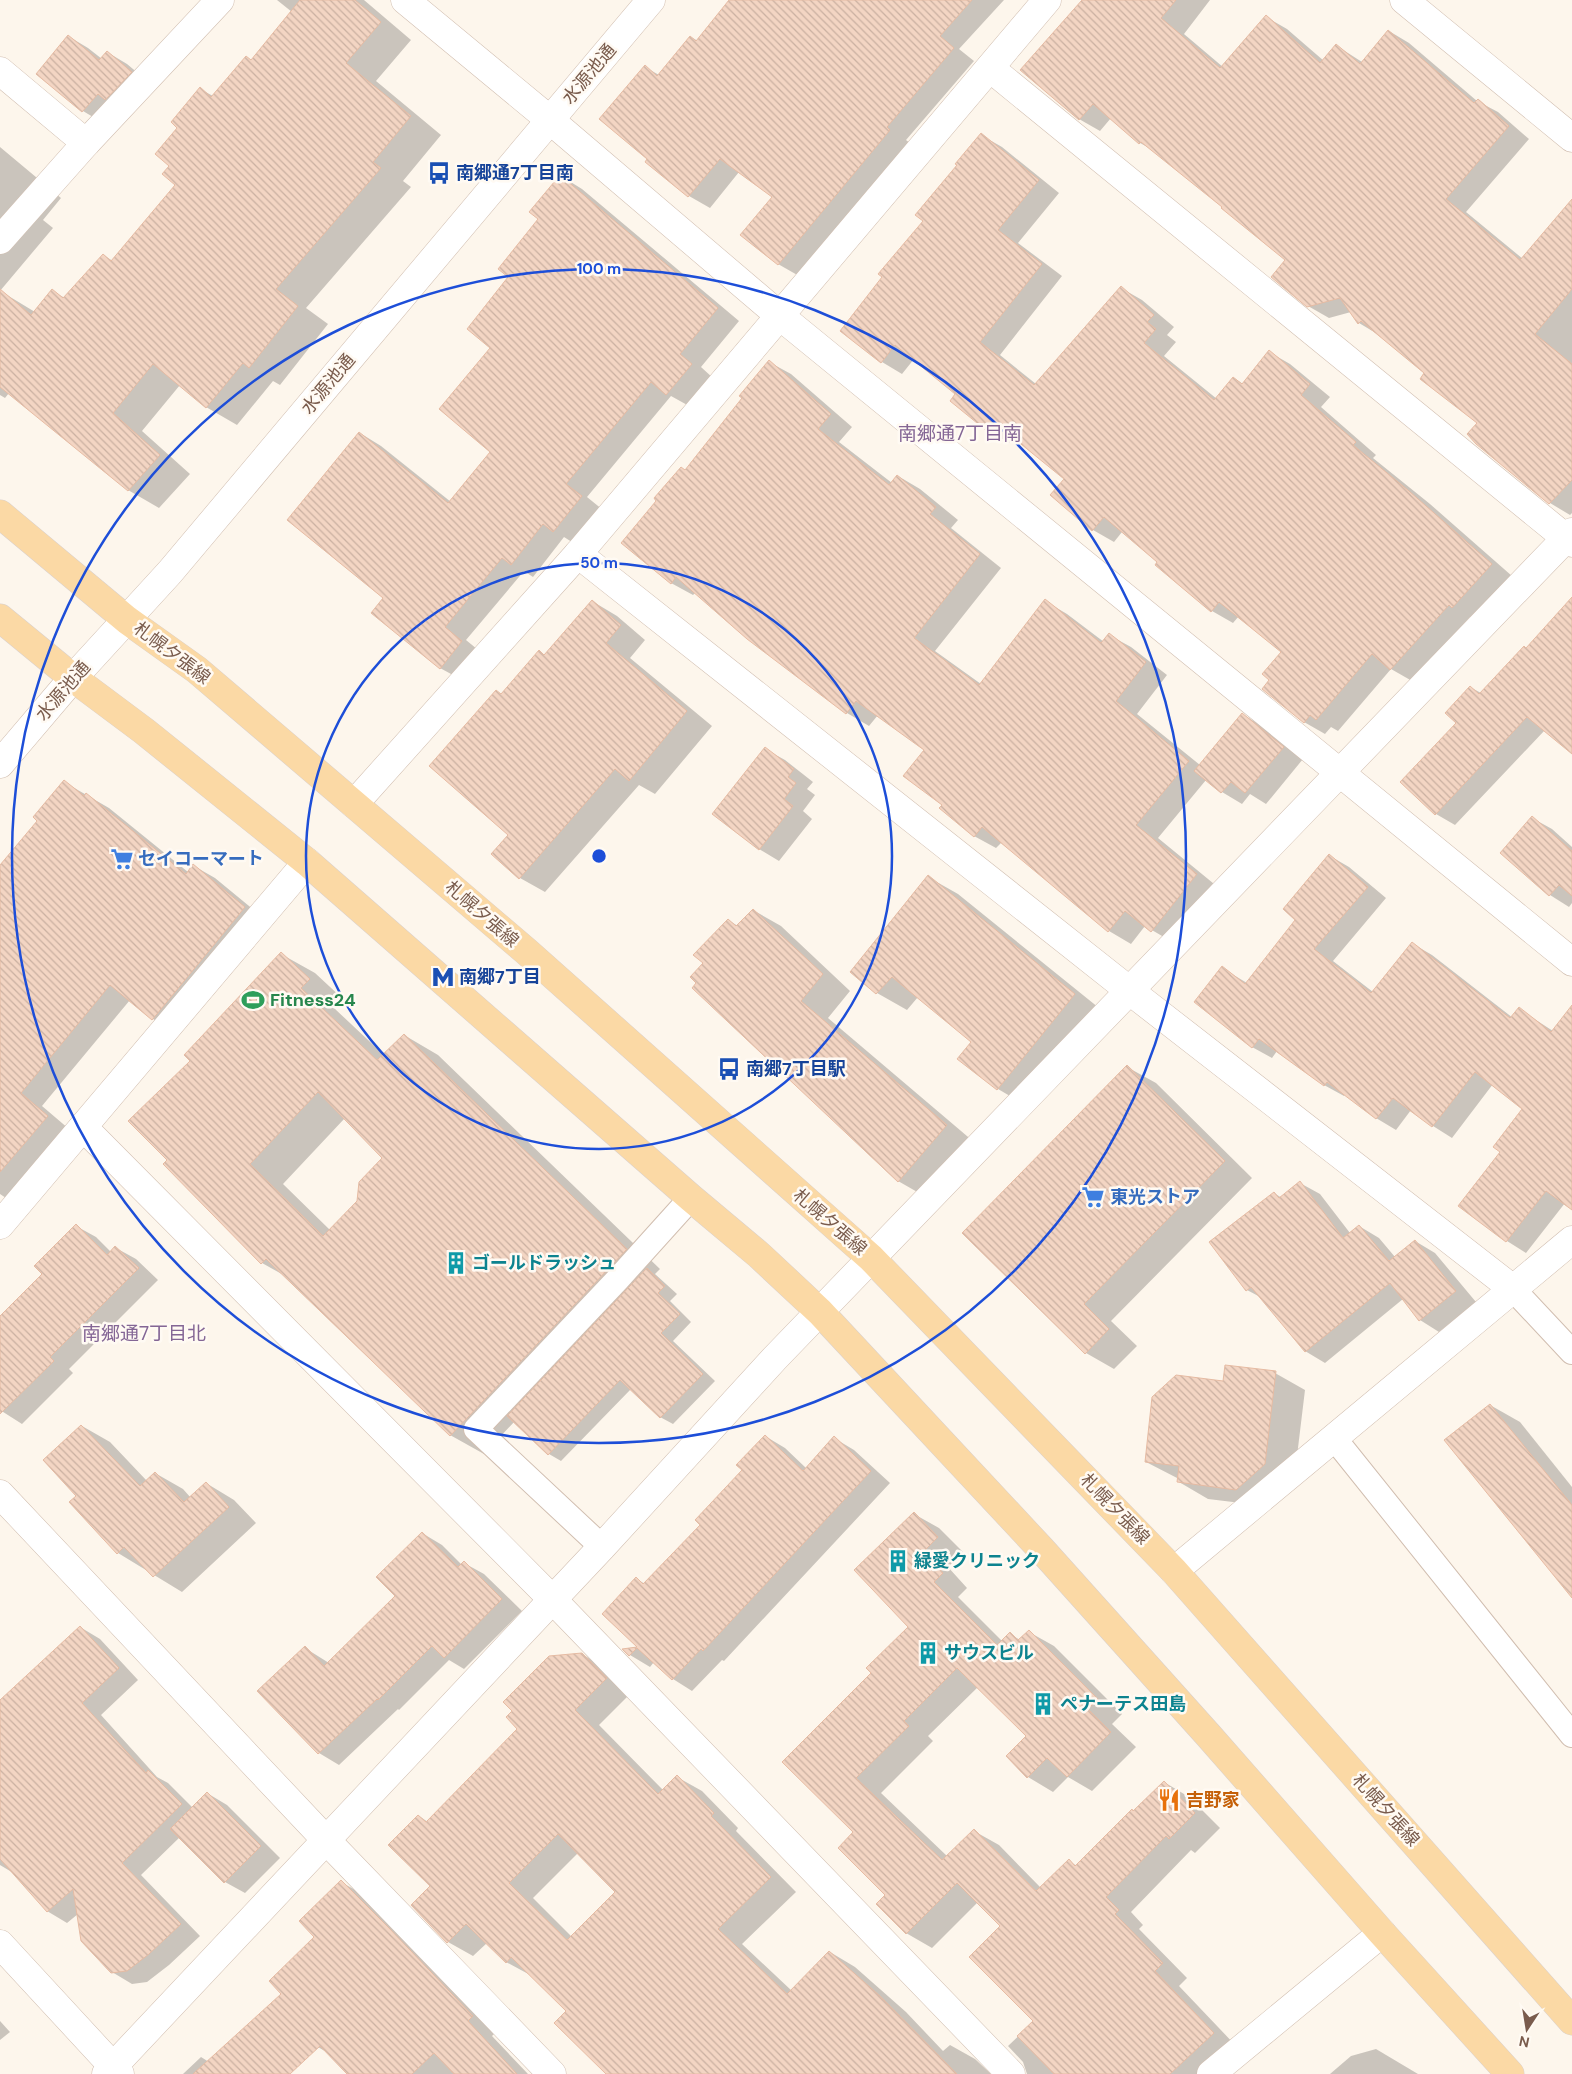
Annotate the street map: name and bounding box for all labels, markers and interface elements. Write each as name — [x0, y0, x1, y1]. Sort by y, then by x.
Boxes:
street label: 水源池通 — [557, 39, 621, 109]
bus stop icon: 南郷通7丁目南 — [426, 160, 452, 186]
place label: 南郷通7丁目南 — [456, 161, 574, 185]
text: 100 m — [577, 259, 621, 279]
street label: 水源池通 — [296, 349, 360, 419]
district label: 南郷通7丁目南 — [898, 421, 1022, 446]
text: 50 m — [580, 553, 618, 573]
street label: 札幌夕張線 — [129, 616, 215, 690]
street label: 水源池通 — [30, 656, 96, 726]
supermarket icon: セイコーマート — [109, 846, 135, 872]
place label: セイコーマート — [138, 847, 264, 871]
centre of rings — [590, 847, 608, 865]
street label: 札幌夕張線 — [440, 875, 524, 953]
metro station icon: 南郷7丁目 — [430, 964, 456, 990]
place label: 南郷7丁目 — [459, 965, 541, 989]
sports icon: Fitness24 — [240, 987, 266, 1013]
place label: Fitness24 — [270, 988, 356, 1012]
bus stop icon: 南郷7丁目駅 — [716, 1056, 742, 1082]
place label: 南郷7丁目駅 — [746, 1057, 846, 1081]
street label: 札幌夕張線 — [788, 1183, 872, 1261]
supermarket icon: 東光ストア — [1080, 1184, 1106, 1210]
place label: 東光ストア — [1110, 1185, 1200, 1209]
building icon: ゴールドラッシュ — [443, 1250, 469, 1276]
place label: ゴールドラッシュ — [472, 1251, 616, 1275]
district label: 南郷通7丁目北 — [82, 1321, 206, 1346]
street label: 札幌夕張線 — [1075, 1468, 1155, 1550]
building icon: 緑愛クリニック — [885, 1548, 911, 1574]
place label: 緑愛クリニック — [914, 1549, 1040, 1573]
building icon: サウスビル — [915, 1640, 941, 1666]
place label: サウスビル — [944, 1641, 1034, 1665]
building icon: ペナーテス田島 — [1030, 1691, 1056, 1717]
place label: ペナーテス田島 — [1060, 1692, 1186, 1716]
street label: 札幌夕張線 — [1347, 1769, 1425, 1851]
restaurant icon: 吉野家 — [1156, 1787, 1182, 1813]
place label: 吉野家 — [1186, 1788, 1240, 1812]
north arrow — [1502, 2004, 1552, 2054]
text: N — [1517, 2032, 1531, 2052]

